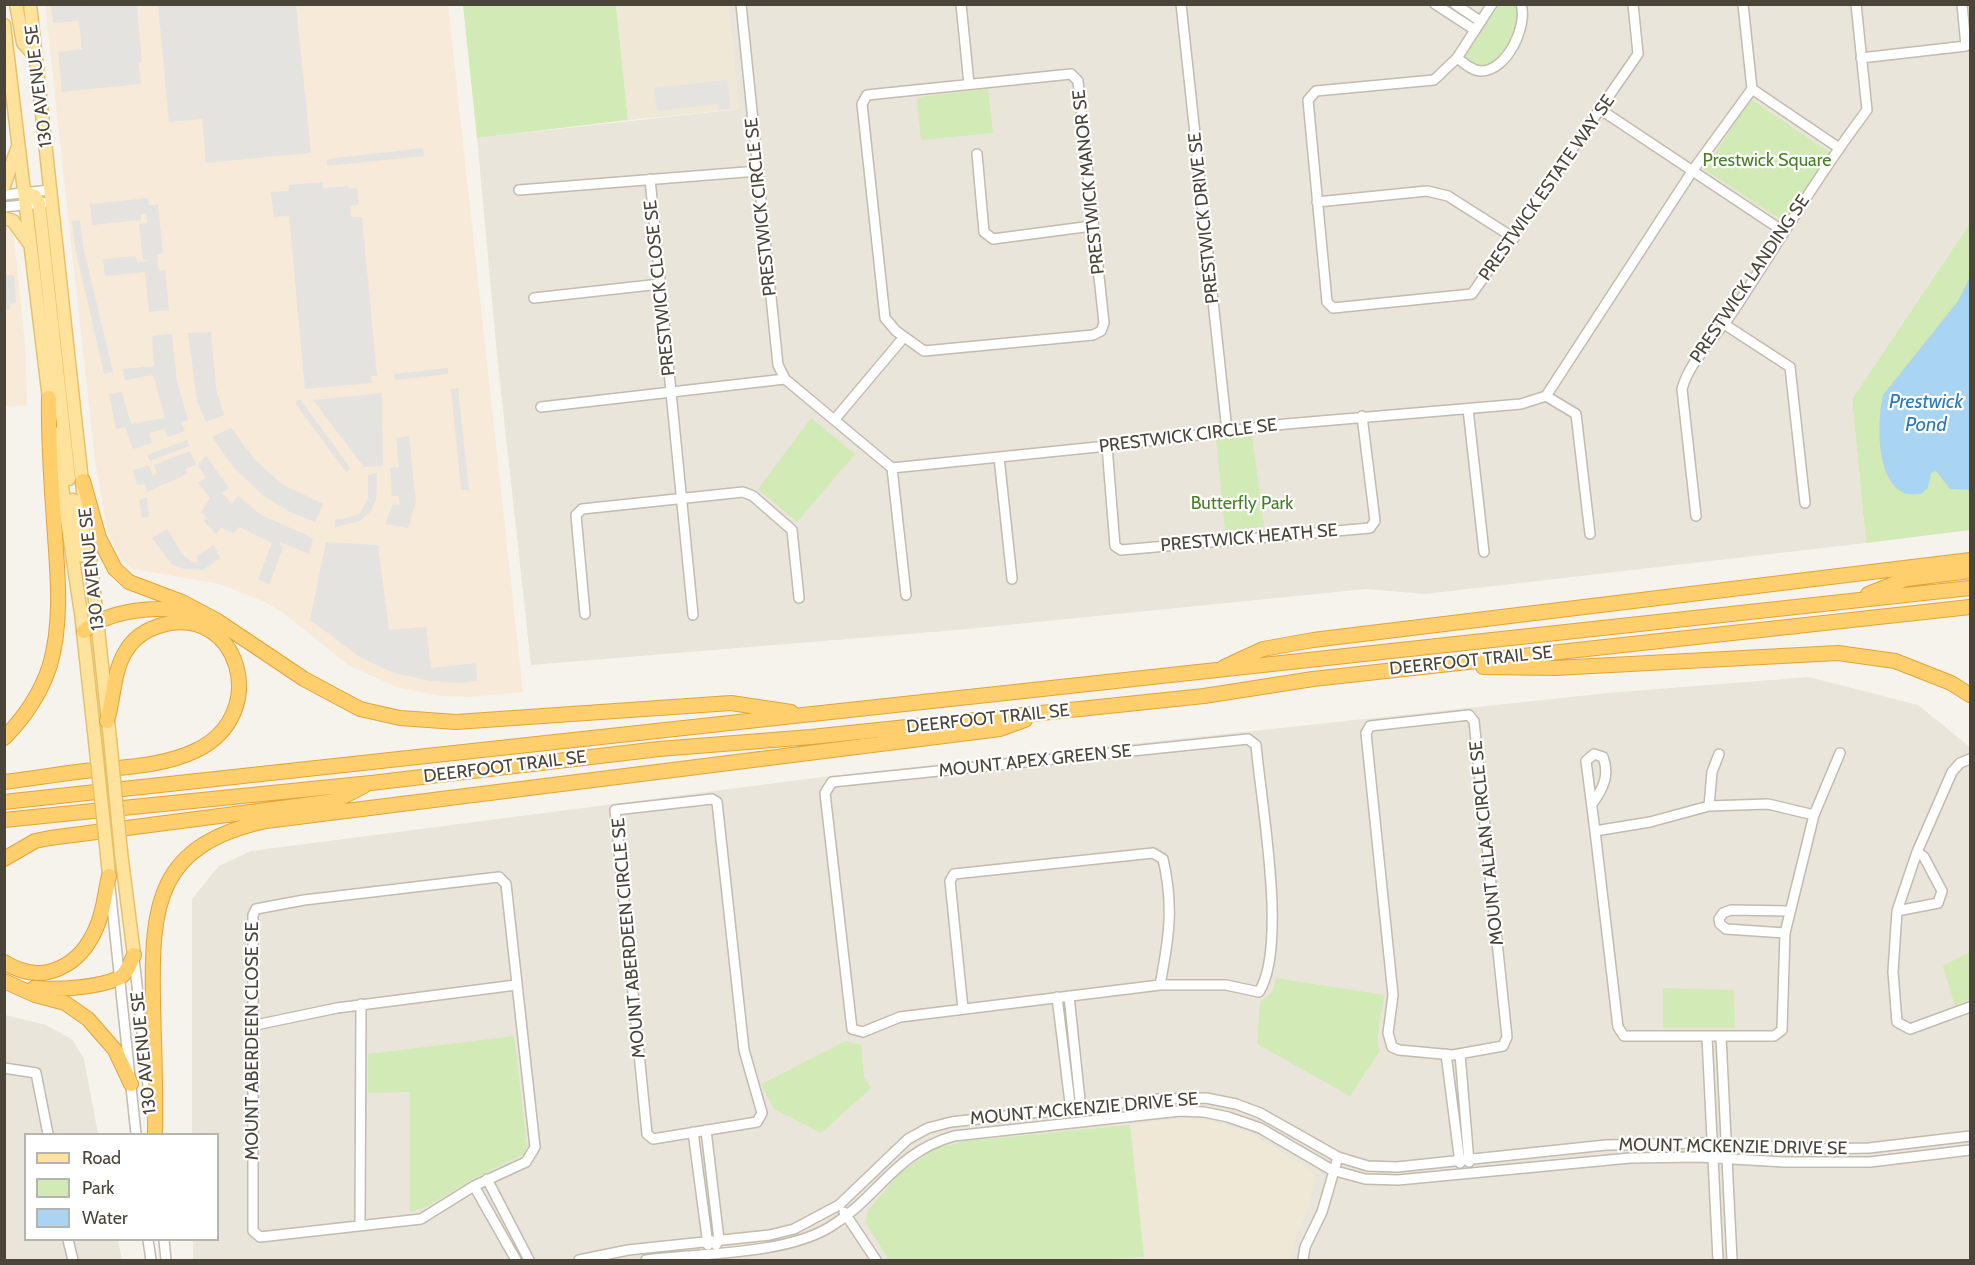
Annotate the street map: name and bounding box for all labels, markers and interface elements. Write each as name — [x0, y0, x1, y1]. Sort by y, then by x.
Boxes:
street label: 130 AVENUE SE — [21, 23, 57, 149]
street label: PRESTWICK MANOR SE — [1069, 88, 1109, 276]
street label: PRESTWICK ESTATE WAY SE — [1474, 91, 1620, 285]
street label: PRESTWICK CIRCLE SE — [741, 117, 781, 297]
street label: PRESTWICK DRIVE SE — [1184, 131, 1224, 305]
park label: Prestwick Square — [1703, 150, 1831, 172]
street label: PRESTWICK LANDING SE — [1686, 191, 1814, 367]
street label: PRESTWICK CLOSE SE — [640, 199, 680, 377]
water label: Prestwick Pond — [1889, 390, 1963, 437]
street label: PRESTWICK CIRCLE SE — [1098, 414, 1278, 458]
park label: Butterfly Park — [1191, 493, 1293, 515]
street label: 130 AVENUE SE — [75, 506, 109, 632]
street label: PRESTWICK HEATH SE — [1159, 519, 1339, 557]
street label: DEERFOOT TRAIL SE — [1388, 642, 1554, 680]
street label: DEERFOOT TRAIL SE — [905, 700, 1071, 738]
street label: MOUNT APEX GREEN SE — [937, 740, 1133, 782]
street label: MOUNT ALLAN CIRCLE SE — [1466, 740, 1508, 946]
street label: DEERFOOT TRAIL SE — [422, 746, 588, 788]
street label: MOUNT ABERDEEN CIRCLE SE — [608, 817, 650, 1059]
street label: MOUNT ABERDEEN CLOSE SE — [242, 922, 264, 1160]
street label: 130 AVENUE SE — [127, 990, 161, 1116]
street label: MOUNT MCKENZIE DRIVE SE — [969, 1088, 1199, 1130]
legend — [24, 1133, 219, 1241]
street label: MOUNT MCKENZIE DRIVE SE — [1618, 1134, 1848, 1160]
text: Road — [82, 1147, 121, 1169]
text: Park — [82, 1177, 114, 1199]
text: Water — [82, 1207, 128, 1229]

